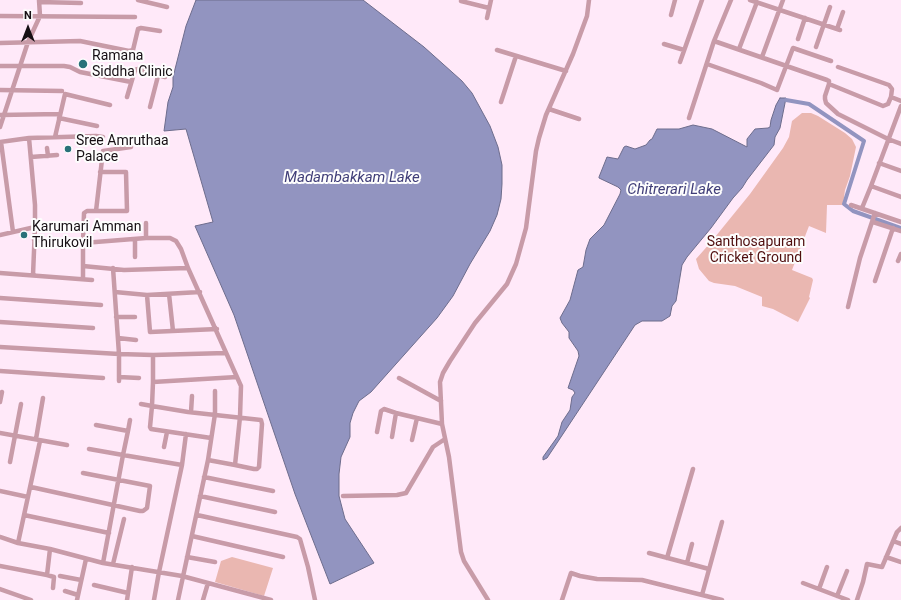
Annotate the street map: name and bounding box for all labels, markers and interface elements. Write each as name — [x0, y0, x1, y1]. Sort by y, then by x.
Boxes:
north arrow — [8, 8, 48, 48]
text: N — [24, 9, 32, 22]
place label: Ramana Siddha Clinic — [92, 48, 173, 80]
marker: Ramana Siddha Clinic — [77, 58, 89, 70]
place label: Sree Amruthaa Palace — [76, 133, 169, 166]
marker: Sree Amruthaa Palace — [63, 144, 73, 154]
water label: Madambakkam Lake — [284, 169, 420, 187]
water label: Chitrerari Lake — [627, 181, 721, 199]
place label: Karumari Amman Thirukovil — [32, 219, 141, 252]
marker: Karumari Amman Thirukovil — [19, 230, 29, 240]
park label: Santhosapuram Cricket Ground — [707, 234, 805, 266]

